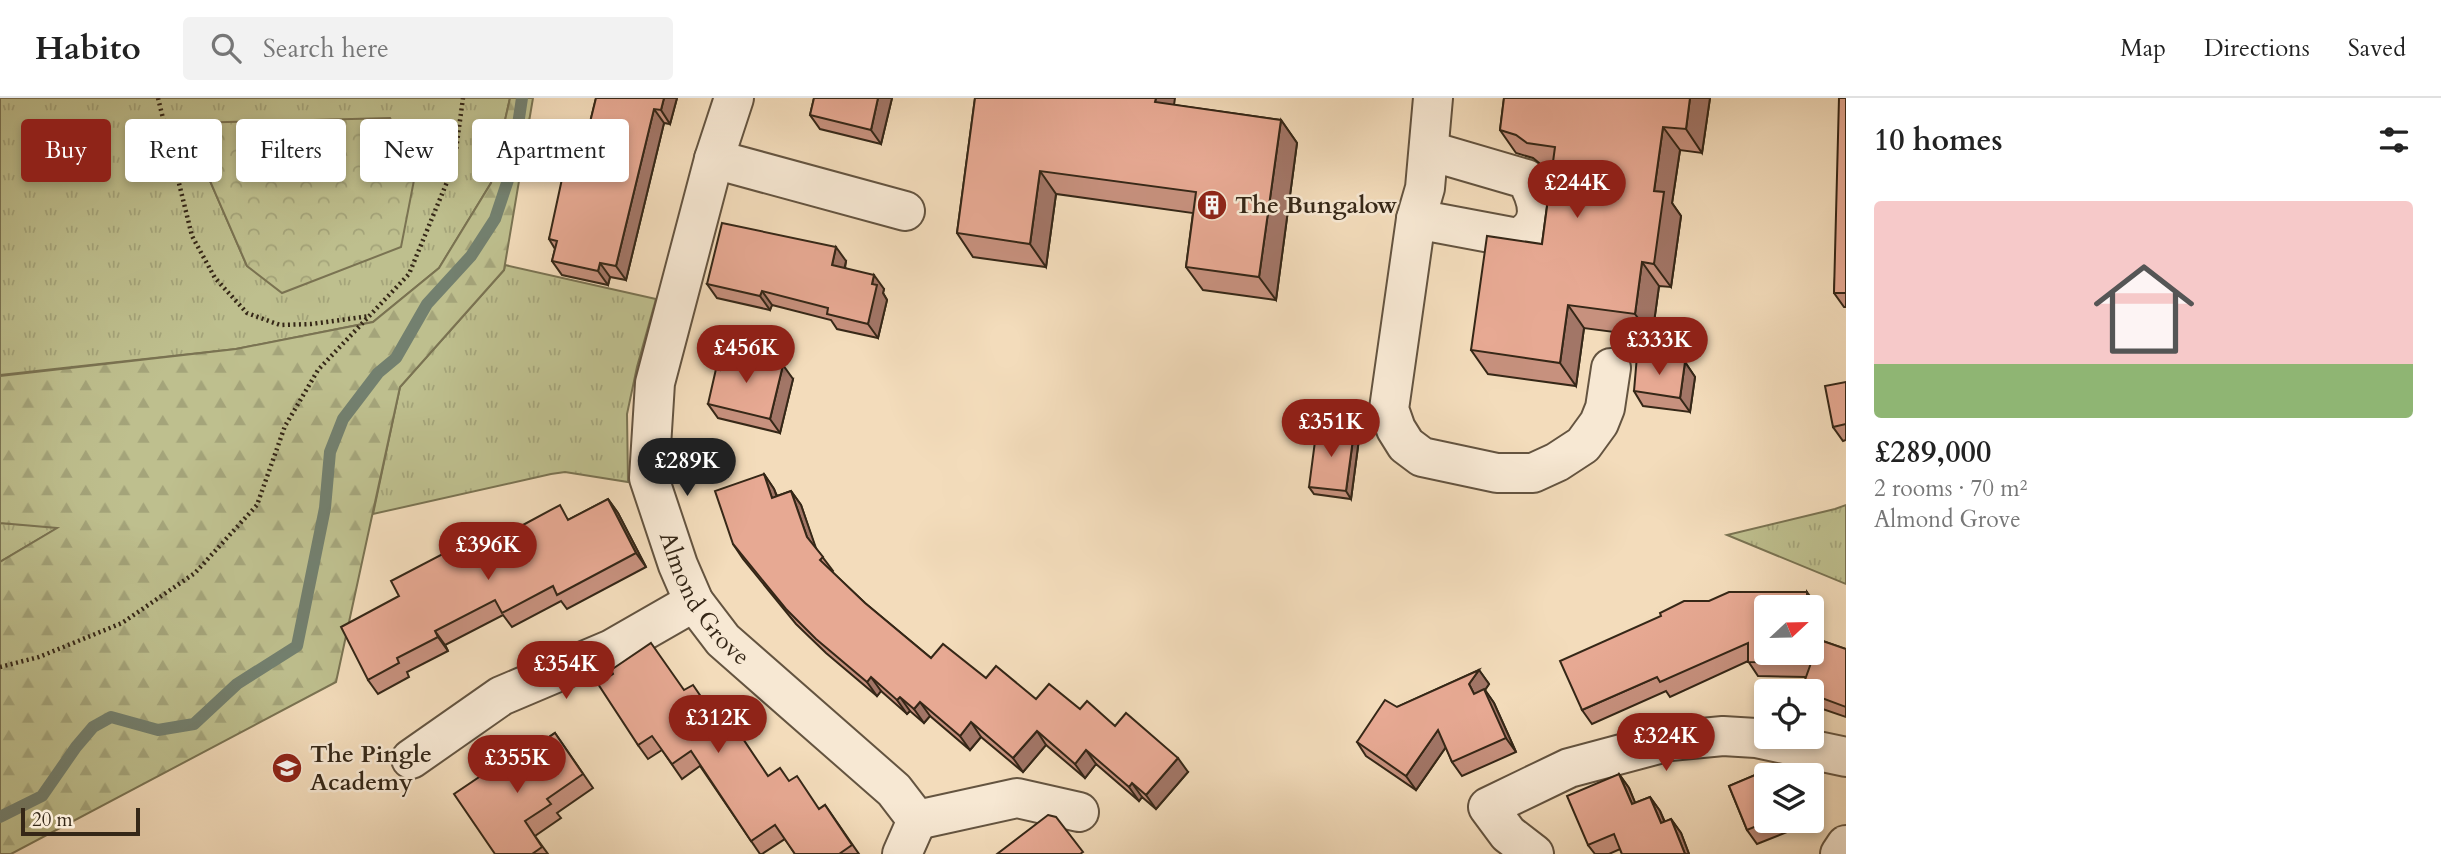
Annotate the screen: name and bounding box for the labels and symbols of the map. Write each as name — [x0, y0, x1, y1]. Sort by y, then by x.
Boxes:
pin: £244K — [1528, 160, 1626, 220]
building icon: The Bungalow — [1195, 188, 1229, 222]
place label: The Bungalow — [1235, 189, 1397, 222]
pin: £333K — [1610, 317, 1708, 377]
pin: £456K — [697, 326, 795, 385]
pin: £351K — [1282, 400, 1380, 459]
pin: £289K — [638, 438, 736, 498]
pin: £396K — [439, 522, 537, 582]
street label: Almond Grove — [651, 527, 757, 673]
north arrow — [1754, 595, 1824, 665]
pin: £354K — [517, 642, 615, 701]
pin: £312K — [669, 696, 767, 755]
pin: £324K — [1617, 714, 1715, 773]
pin: £355K — [468, 736, 566, 795]
place label: The Pingle Academy — [310, 738, 432, 799]
school or university icon: The Pingle Academy — [270, 751, 304, 785]
scale bar — [21, 805, 140, 837]

